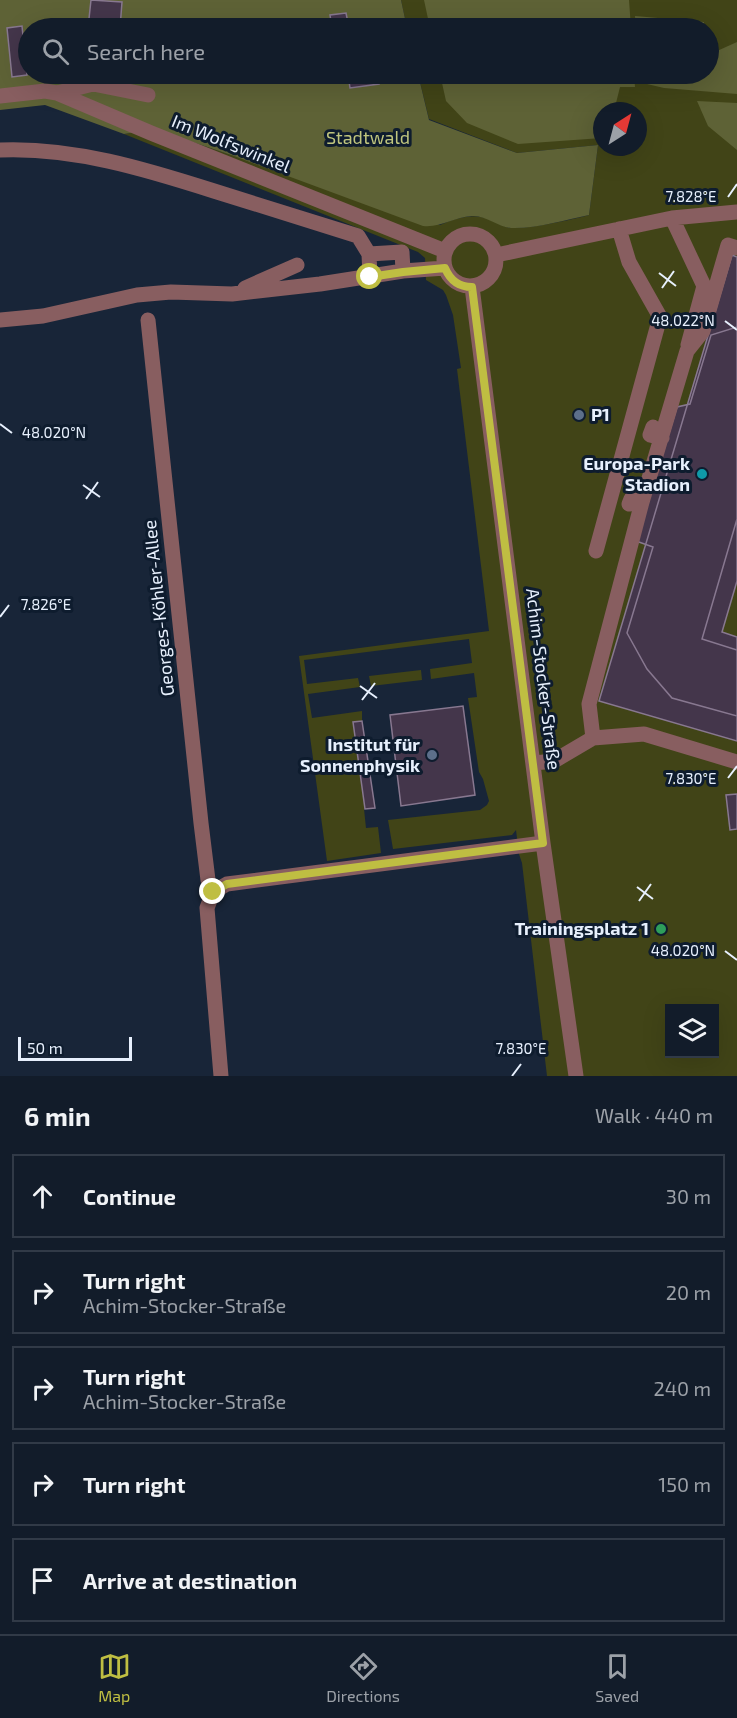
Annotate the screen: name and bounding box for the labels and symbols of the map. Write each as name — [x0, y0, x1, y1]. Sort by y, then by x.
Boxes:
north arrow — [593, 102, 647, 156]
street label: Im Wolfswinkel — [169, 109, 295, 177]
park label: Stadtwald — [326, 126, 410, 148]
text: 7.828°E — [666, 187, 716, 205]
route start — [356, 263, 382, 289]
text: 48.022°N — [651, 311, 715, 329]
place label: P1 — [591, 403, 610, 425]
marker: P1 — [572, 408, 586, 422]
text: 48.020°N — [22, 423, 86, 441]
place label: Europa-Park Stadion — [583, 452, 690, 495]
marker: Europa-Park Stadion — [695, 467, 709, 481]
street label: Georges-Köhler-Allee — [138, 519, 178, 697]
street label: Achim-Stocker-Straße — [522, 587, 566, 771]
text: 7.826°E — [21, 595, 71, 613]
place label: Institut für Sonnenphysik — [300, 733, 420, 776]
marker: Institut für Sonnenphysik — [425, 748, 439, 762]
text: 7.830°E — [666, 769, 716, 787]
route end — [199, 878, 225, 904]
place label: Trainingsplatz 1 — [515, 917, 649, 939]
marker: Trainingsplatz 1 — [654, 922, 668, 936]
text: 48.020°N — [651, 941, 715, 959]
scale bar — [18, 1034, 132, 1062]
text: 7.830°E — [496, 1039, 546, 1057]

